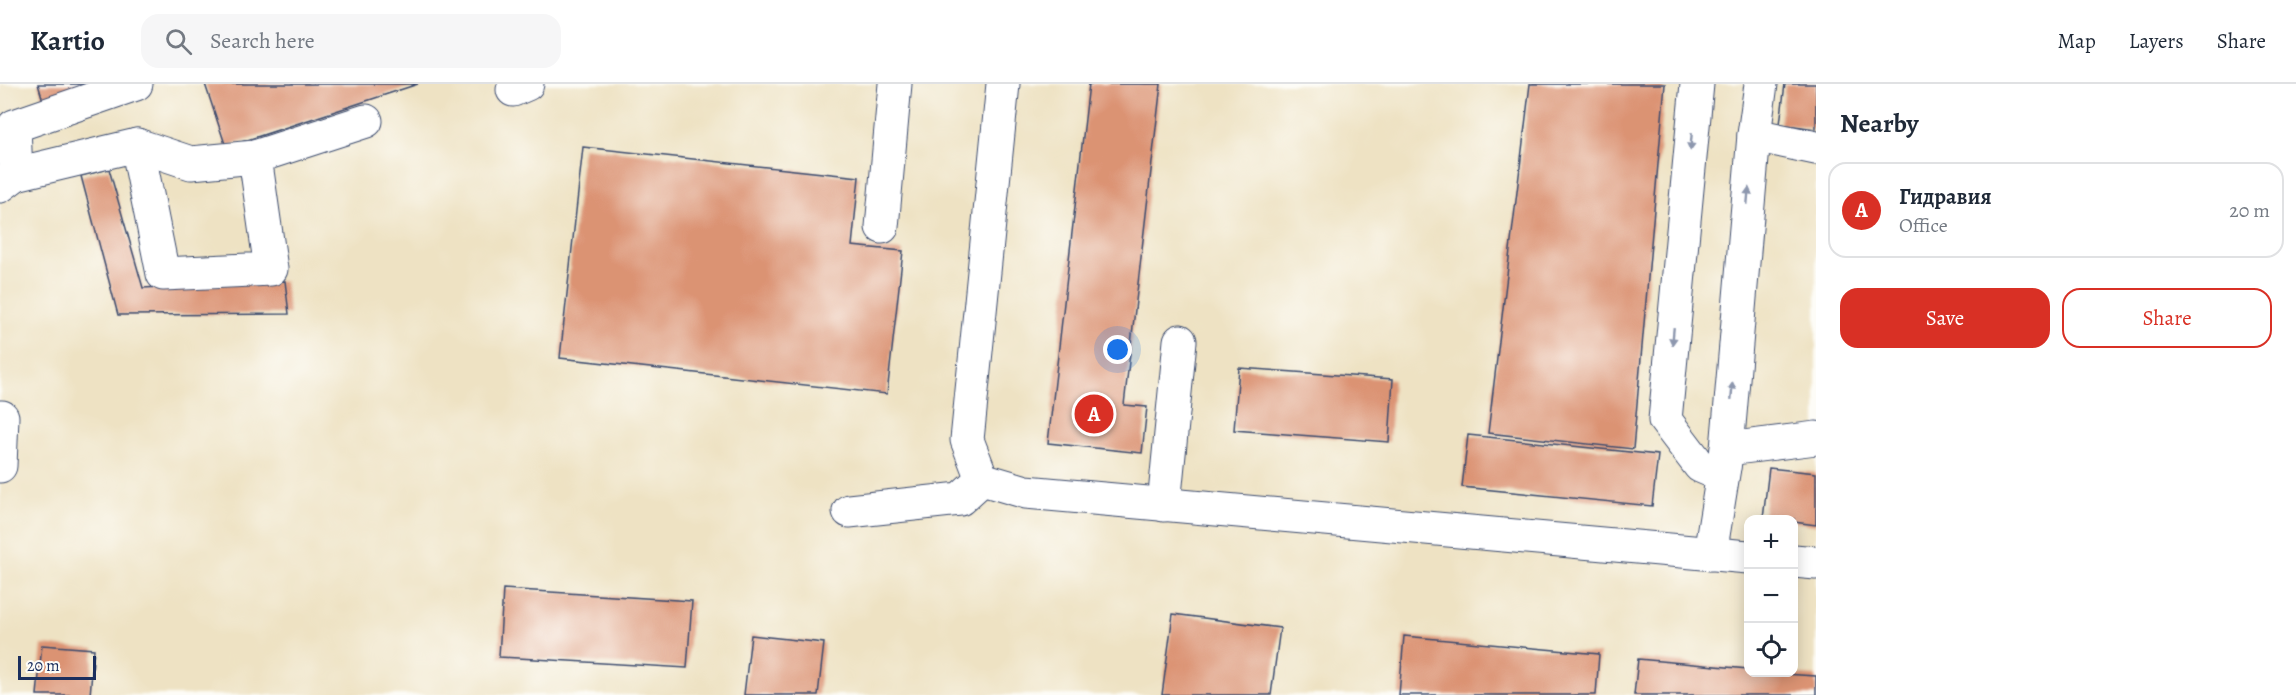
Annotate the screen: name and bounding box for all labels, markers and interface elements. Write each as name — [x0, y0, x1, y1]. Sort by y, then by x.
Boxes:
search box — [141, 14, 561, 68]
text: Kartio — [30, 22, 105, 60]
icon: search — [162, 25, 195, 58]
text: Search here — [210, 26, 315, 56]
text: Map — [2057, 27, 2096, 55]
text: Layers — [2129, 27, 2184, 55]
text: Share — [2217, 27, 2266, 55]
text: Nearby — [1840, 106, 1919, 141]
one-way arrow — [1686, 133, 1696, 152]
text: Гидравия — [1899, 182, 1992, 212]
one-way arrow — [1744, 187, 1753, 206]
text: A — [1855, 197, 1868, 224]
text: 20 m — [2229, 197, 2270, 224]
text: Office — [1899, 212, 1948, 239]
button: Save — [1840, 288, 2050, 348]
button: Share — [2062, 288, 2272, 348]
one-way arrow — [1668, 327, 1678, 346]
your location — [1103, 335, 1132, 364]
one-way arrow — [1727, 381, 1737, 400]
pin: A — [1074, 392, 1114, 436]
map controls — [1744, 515, 1798, 677]
button: + — [1744, 515, 1798, 569]
button: − — [1744, 569, 1798, 623]
button: locate — [1744, 623, 1798, 677]
scale bar — [18, 653, 96, 680]
text: 20 m — [27, 655, 60, 677]

